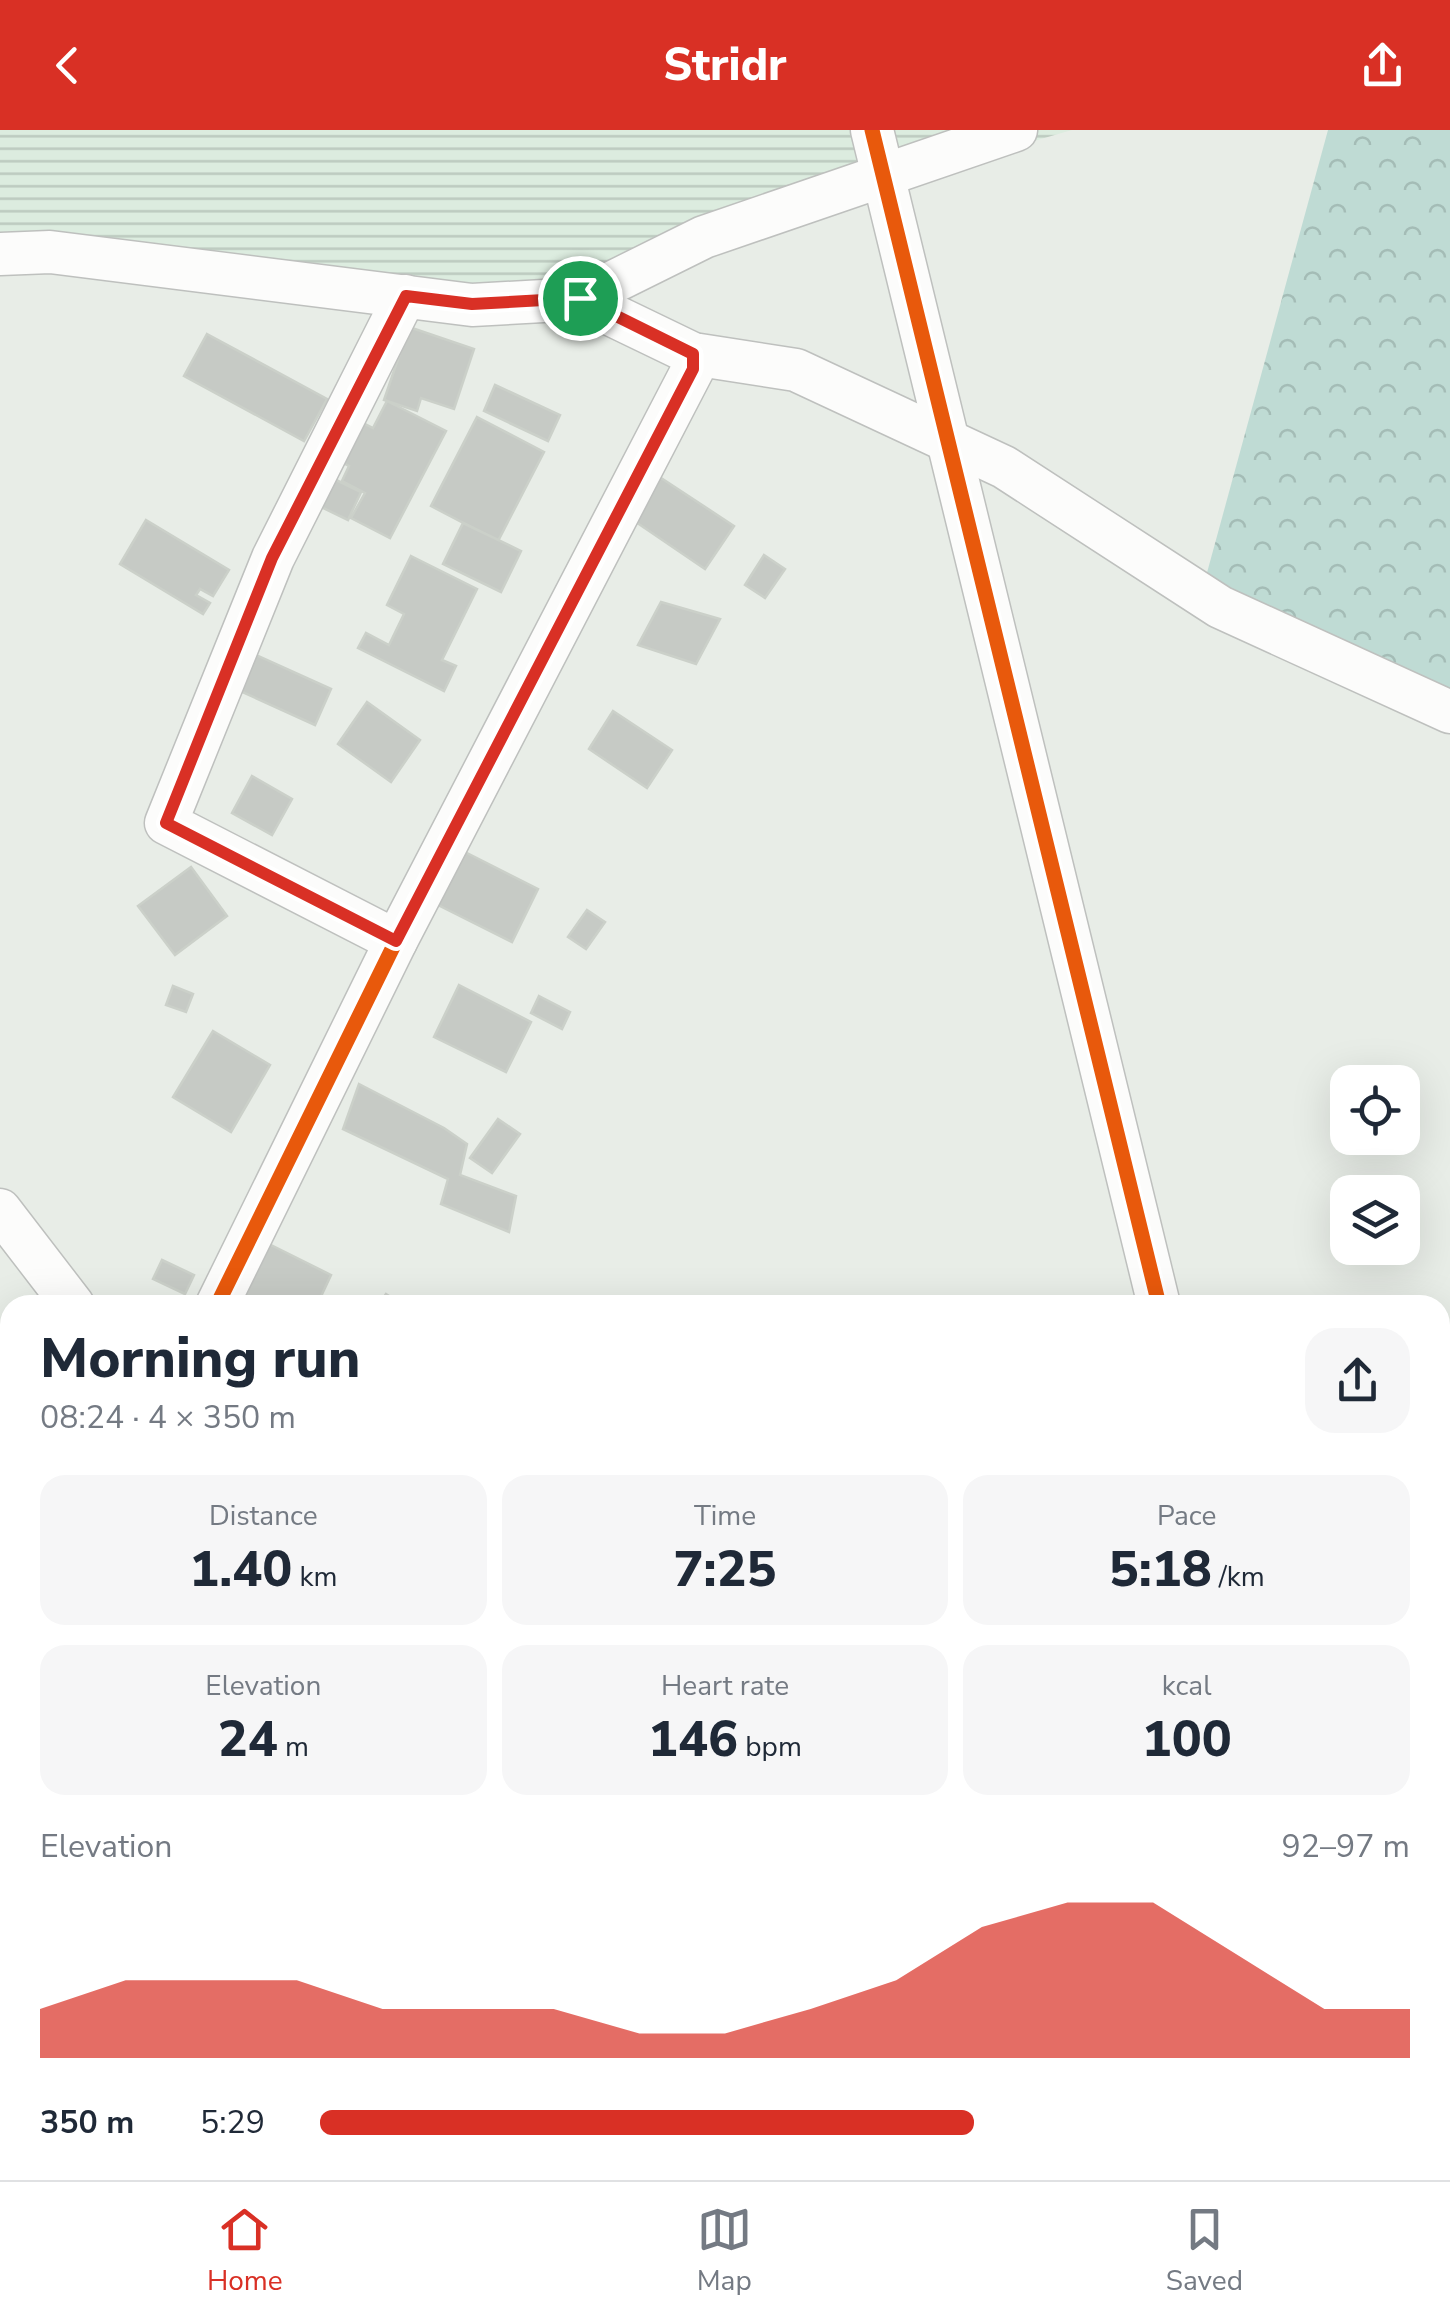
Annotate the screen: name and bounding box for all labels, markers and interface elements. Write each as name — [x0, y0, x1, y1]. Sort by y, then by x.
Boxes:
text: Stridr — [663, 35, 787, 96]
icon: back — [40, 38, 95, 93]
icon: share — [1355, 38, 1410, 93]
pin — [538, 256, 623, 341]
icon: arrive — [553, 271, 608, 326]
map controls — [1330, 1065, 1420, 1265]
button: locate — [1330, 1065, 1420, 1155]
button: layers — [1330, 1175, 1420, 1265]
text: Morning run — [40, 1321, 360, 1396]
button: share — [1305, 1328, 1410, 1433]
text: 08:24 · 4 × 350 m — [40, 1396, 296, 1439]
text: Distance — [209, 1497, 318, 1535]
text: Time — [694, 1497, 756, 1535]
text: Pace — [1157, 1497, 1216, 1535]
text: 1.40 — [189, 1535, 292, 1604]
text: 7:25 — [673, 1535, 776, 1604]
text: 5:18 — [1109, 1535, 1212, 1604]
text: km — [292, 1558, 337, 1596]
text: /km — [1212, 1558, 1265, 1596]
text: Elevation — [205, 1667, 321, 1705]
text: Heart rate — [661, 1667, 789, 1705]
text: kcal — [1162, 1667, 1211, 1705]
text: 24 — [218, 1705, 278, 1774]
text: 146 — [648, 1705, 738, 1774]
text: 100 — [1142, 1705, 1232, 1774]
text: m — [278, 1728, 309, 1766]
text: bpm — [738, 1728, 802, 1766]
text: Elevation — [40, 1825, 173, 1868]
text: 92–97 m — [1282, 1825, 1410, 1868]
text: 350 m — [40, 2101, 134, 2144]
text: 5:29 — [200, 2101, 265, 2144]
tab: Home — [207, 2202, 283, 2300]
tab: Map — [697, 2202, 752, 2300]
tab: Saved — [1166, 2202, 1243, 2300]

